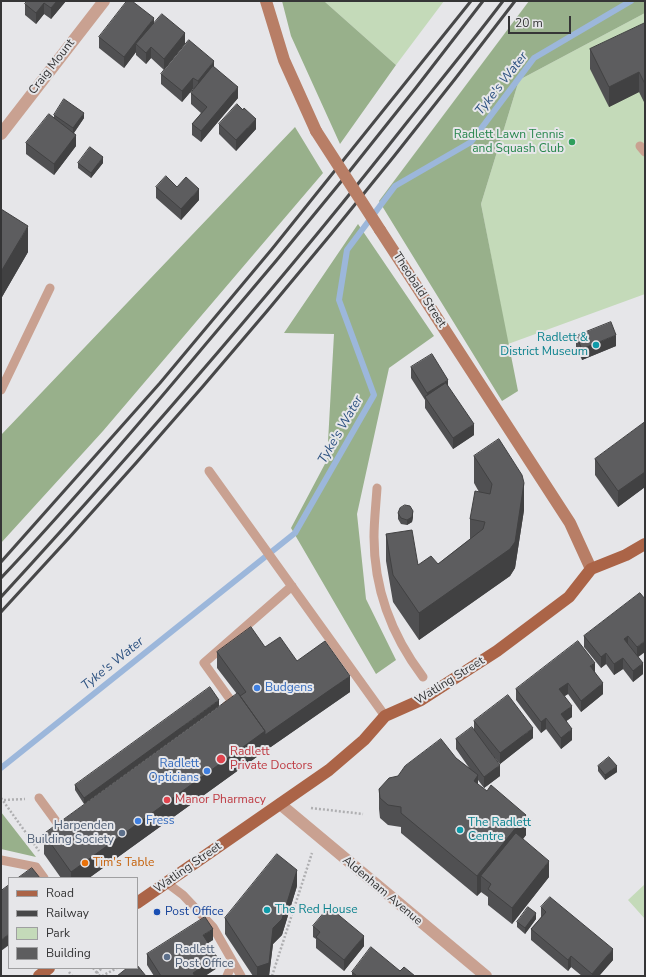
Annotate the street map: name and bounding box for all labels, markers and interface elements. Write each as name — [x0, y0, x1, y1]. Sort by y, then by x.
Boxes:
scale bar — [510, 8, 573, 34]
text: 20 m — [515, 15, 543, 31]
street label: Craig Mount — [26, 36, 78, 98]
water label: Tyke's Water — [472, 49, 532, 119]
place label: Radlett Lawn Tennis and Squash Club — [454, 128, 564, 156]
marker: Radlett Lawn Tennis and Squash Club — [567, 137, 577, 147]
street label: Theobald Street — [389, 250, 449, 330]
place label: Radlett & District Museum — [500, 331, 588, 359]
marker: Radlett & District Museum — [591, 340, 601, 350]
water label: Tyke's Water — [315, 393, 367, 467]
water label: Tyke's Water — [79, 634, 147, 694]
street label: Watling Street — [413, 654, 487, 708]
place label: Budgens — [265, 681, 313, 695]
marker: Budgens — [252, 683, 262, 693]
place label: Radlett Private Doctors — [230, 745, 313, 773]
marker: Radlett Private Doctors — [215, 753, 227, 765]
place label: Radlett Opticians — [149, 757, 199, 785]
marker: Radlett Opticians — [202, 766, 212, 776]
place label: Manor Pharmacy — [175, 793, 266, 807]
marker: Manor Pharmacy — [162, 795, 172, 805]
place label: Fress — [146, 814, 175, 828]
marker: Fress — [133, 816, 143, 826]
place label: The Radlett Centre — [468, 816, 531, 844]
place label: Harpenden Building Society — [27, 819, 114, 847]
marker: The Radlett Centre — [455, 825, 465, 835]
marker: Harpenden Building Society — [117, 828, 127, 838]
street label: Watling Street — [151, 839, 225, 897]
street label: Aldenham Avenue — [339, 853, 425, 929]
place label: Tim's Table — [93, 856, 154, 870]
marker: Tim's Table — [80, 858, 90, 868]
legend — [8, 877, 138, 969]
text: Road — [46, 885, 74, 901]
place label: The Red House — [275, 903, 358, 917]
text: Railway — [46, 905, 89, 921]
place label: Post Office — [165, 905, 224, 919]
marker: The Red House — [262, 905, 272, 915]
marker: Post Office — [152, 907, 162, 917]
text: Park — [46, 925, 70, 941]
place label: Radlett Post Office — [175, 943, 234, 971]
text: Building — [46, 945, 91, 961]
marker: Radlett Post Office — [162, 952, 172, 962]

